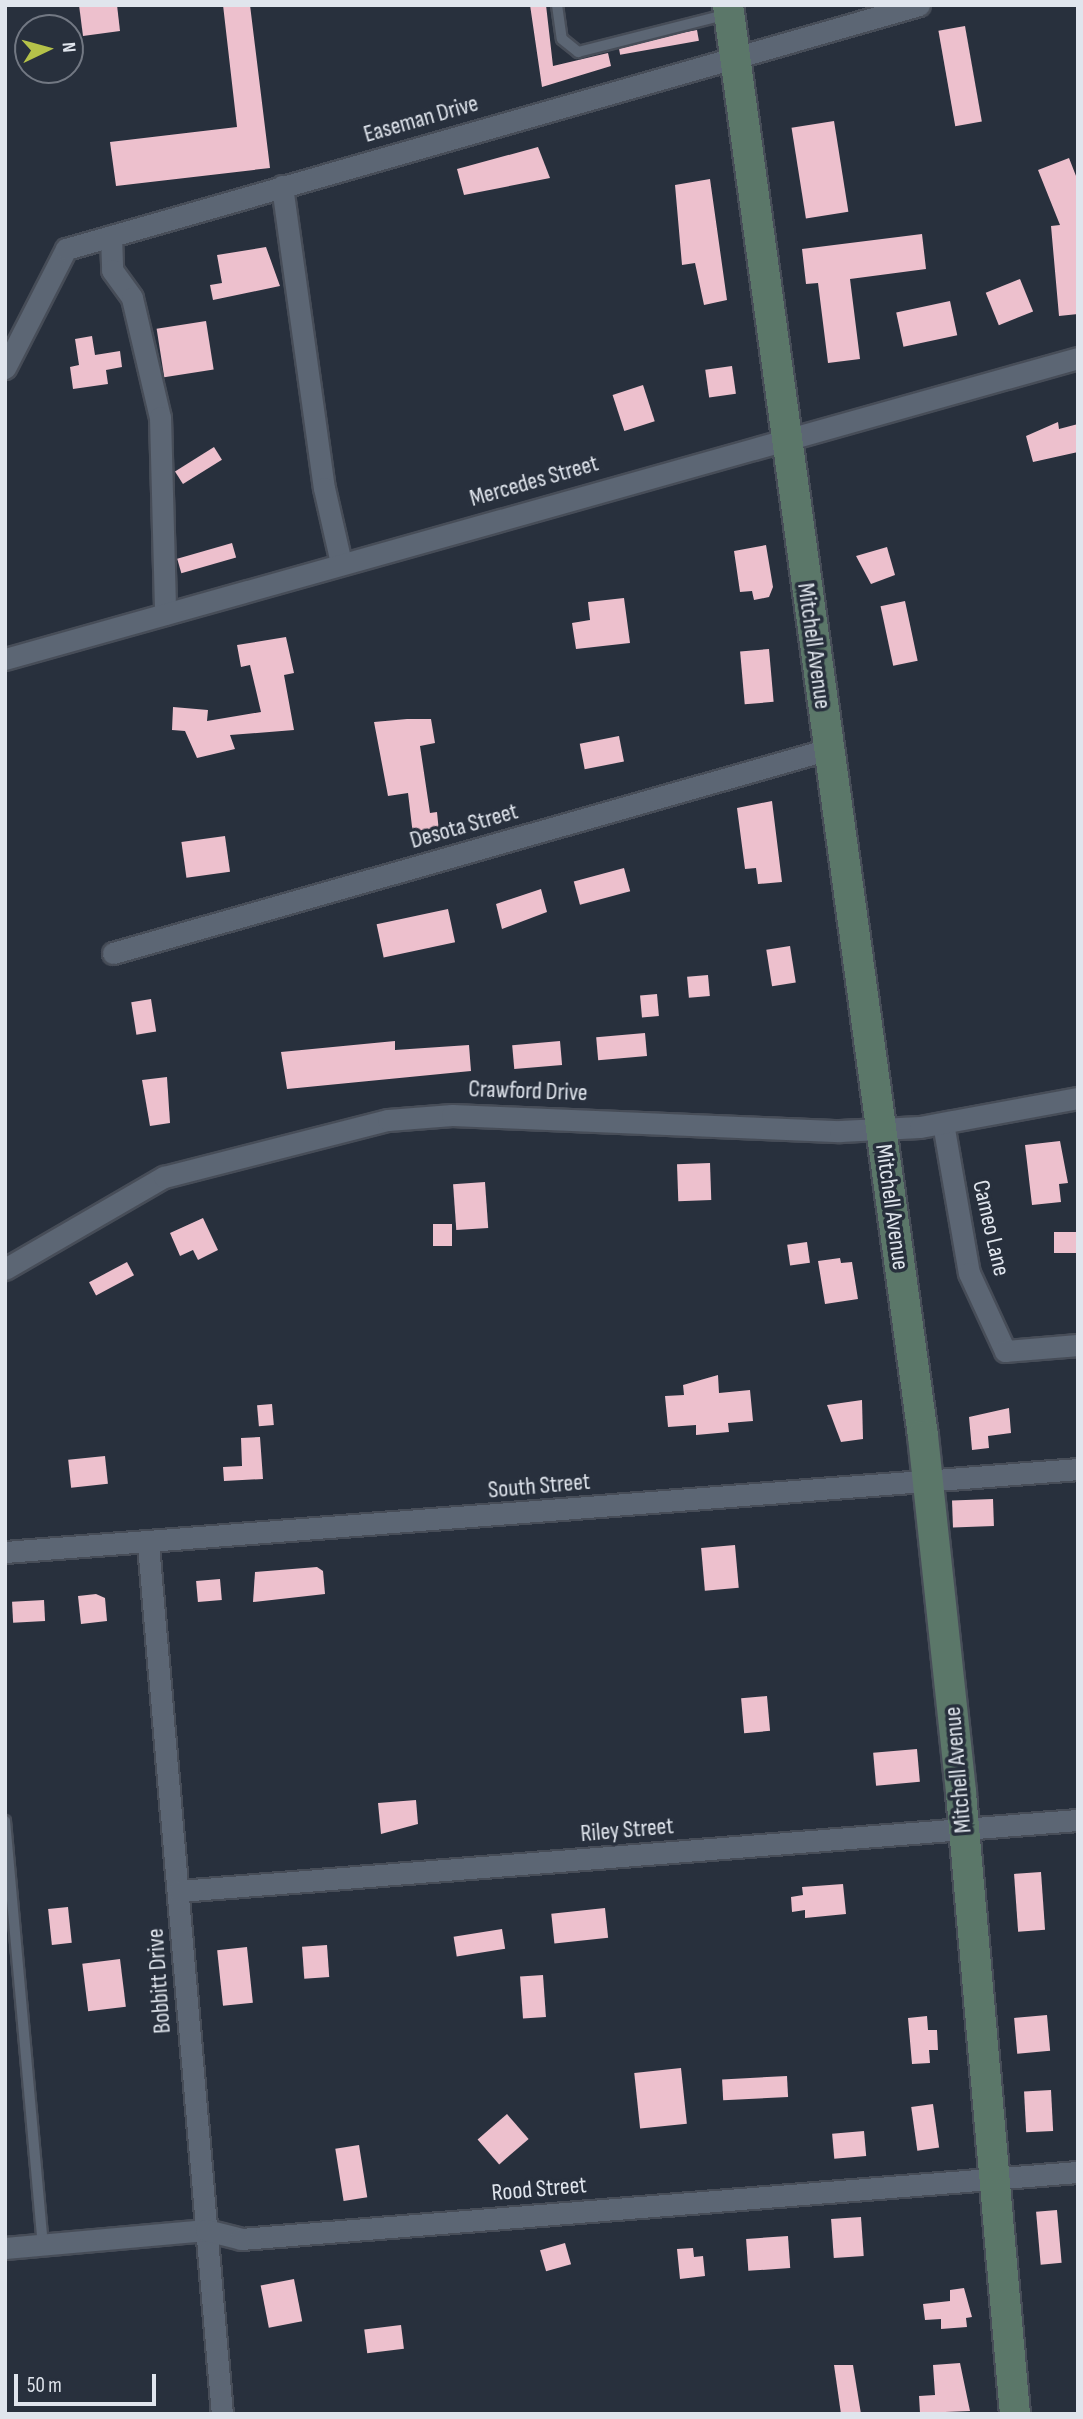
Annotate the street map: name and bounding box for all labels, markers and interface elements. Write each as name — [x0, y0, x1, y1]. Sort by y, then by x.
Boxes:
north arrow — [14, 14, 84, 84]
text: N — [57, 41, 80, 53]
street label: Easeman Drive — [360, 89, 482, 149]
street label: Mercedes Street — [466, 449, 602, 513]
street label: Mitchell Avenue — [791, 581, 837, 711]
street label: Desota Street — [407, 797, 521, 855]
street label: Crawford Drive — [468, 1075, 588, 1107]
street label: Mitchell Avenue — [869, 1142, 915, 1272]
street label: Cameo Lane — [966, 1177, 1016, 1279]
street label: South Street — [487, 1467, 591, 1505]
street label: Mitchell Avenue — [938, 1706, 978, 1834]
street label: Riley Street — [579, 1812, 675, 1848]
street label: Bobbitt Drive — [141, 1927, 177, 2035]
street label: Rood Street — [490, 2171, 588, 2207]
scale bar — [18, 2360, 159, 2404]
text: 50 m — [27, 2373, 62, 2398]

